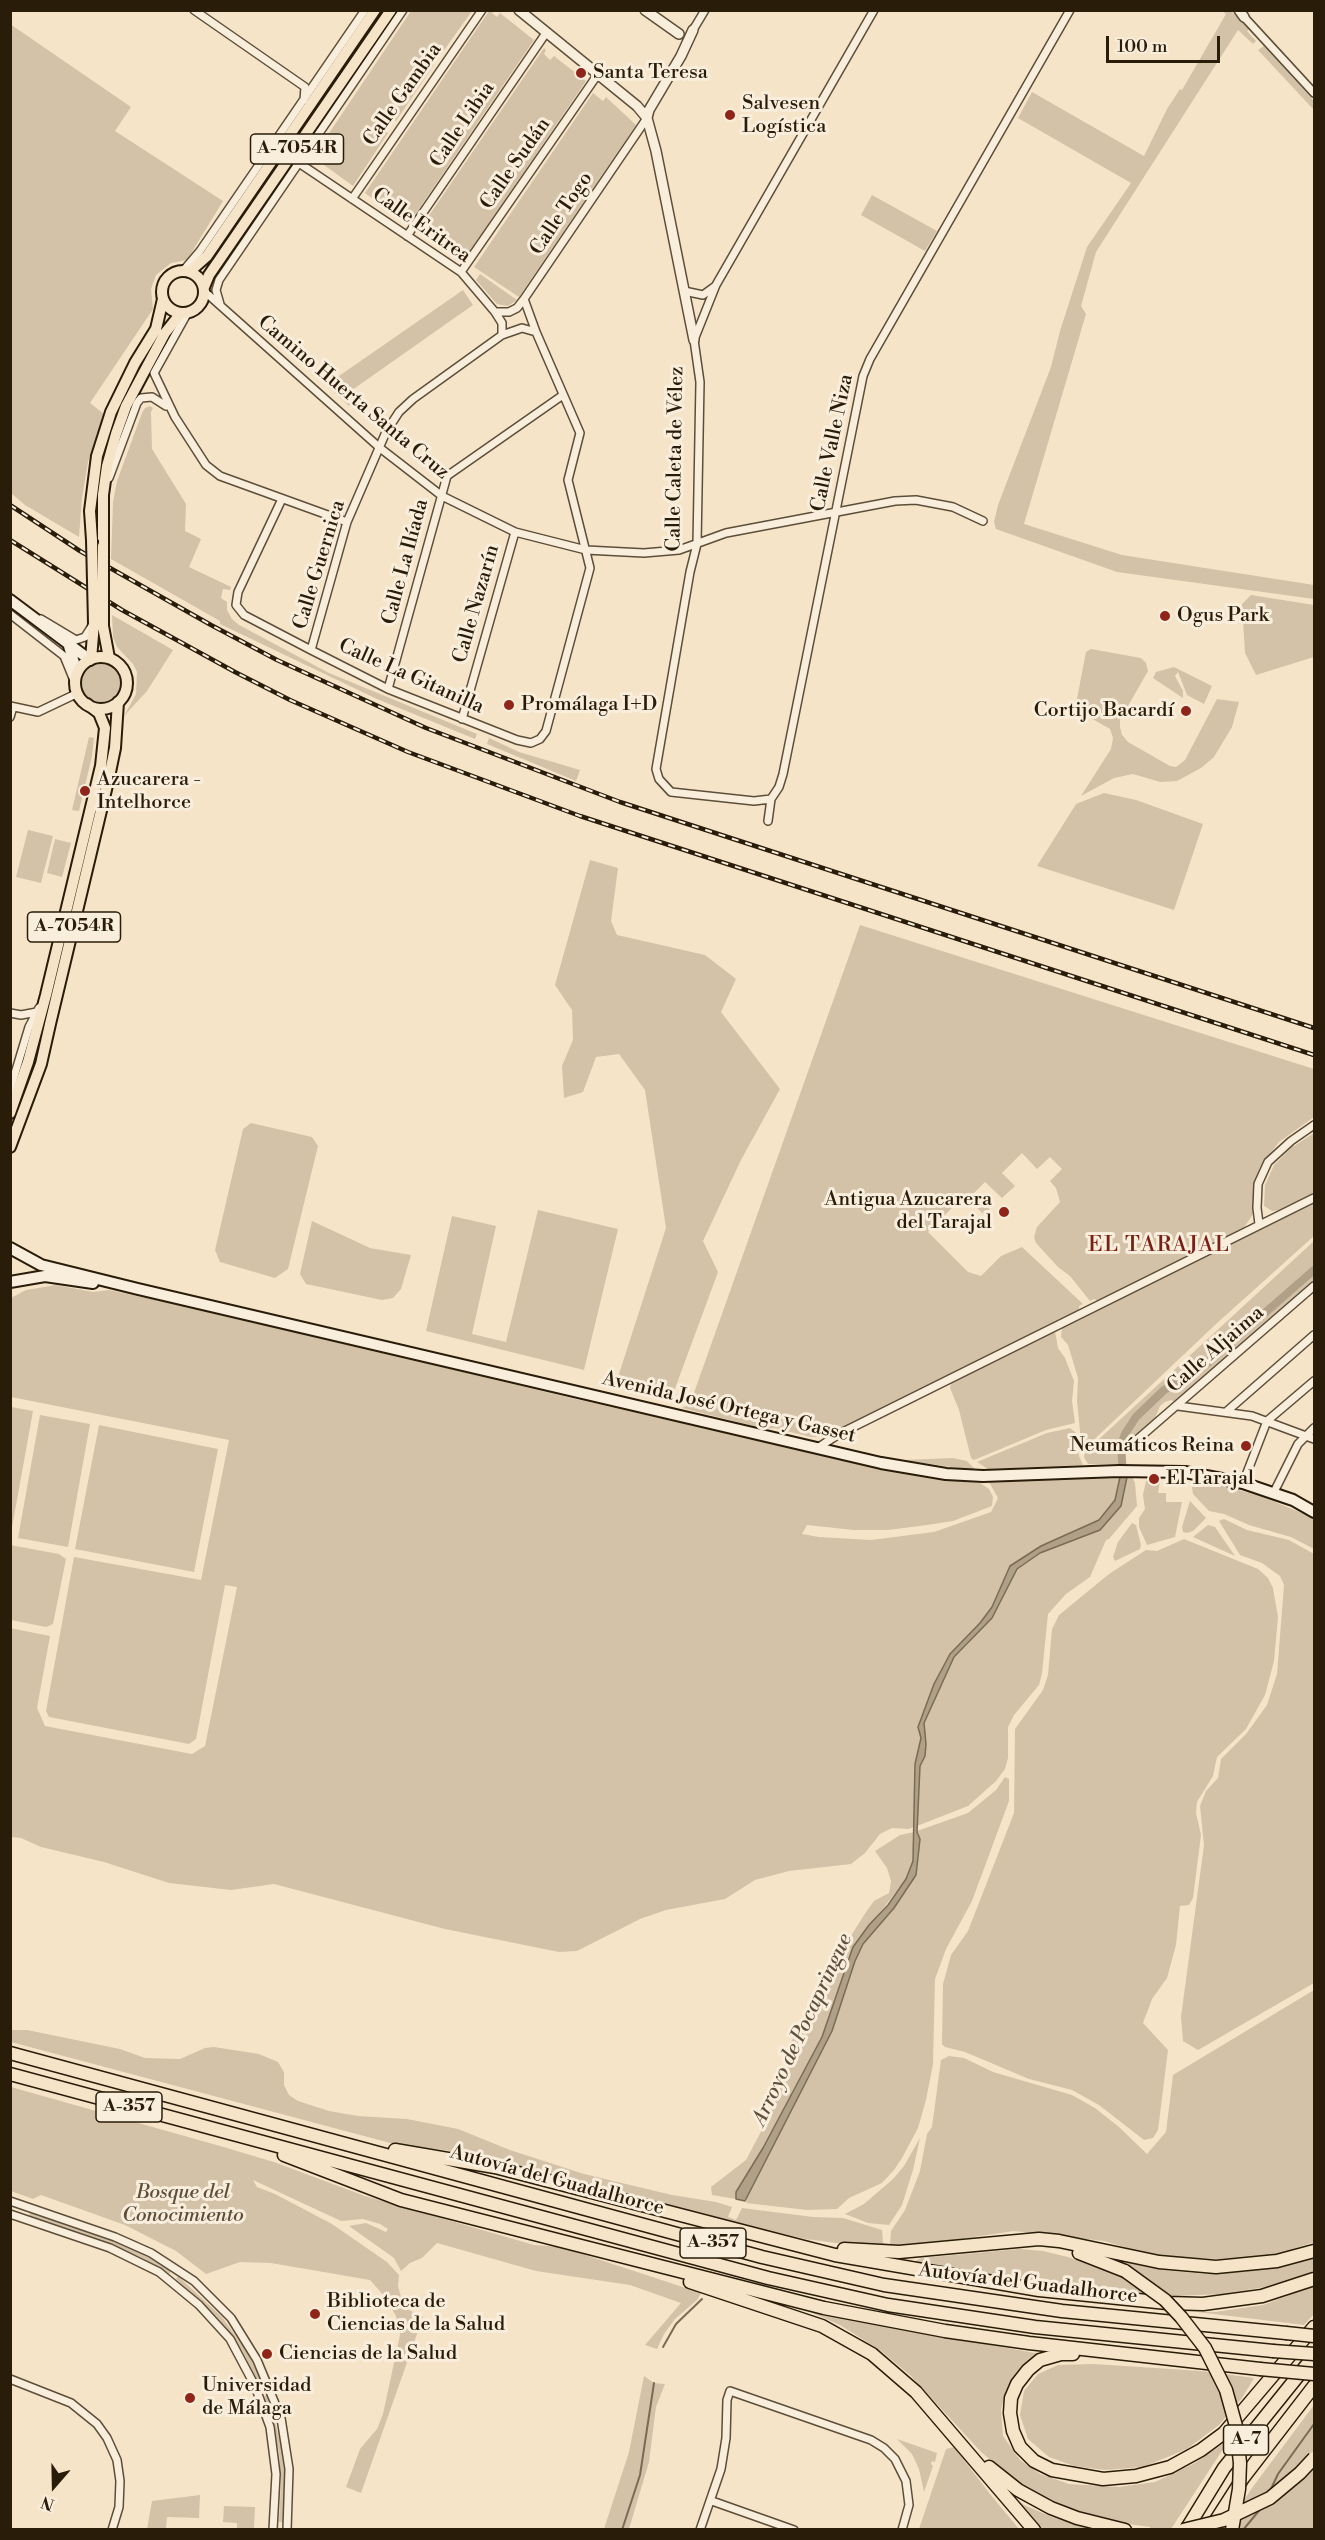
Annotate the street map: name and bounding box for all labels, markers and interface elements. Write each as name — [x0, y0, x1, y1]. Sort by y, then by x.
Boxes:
scale bar — [1109, 24, 1223, 62]
text: 100 m — [1117, 35, 1168, 58]
street label: Calle Gambia — [359, 39, 447, 151]
place label: Santa Teresa — [593, 61, 708, 85]
marker: Santa Teresa — [574, 66, 588, 80]
street label: Calle Libia — [426, 78, 500, 172]
place label: Salvesen Logística — [742, 92, 826, 139]
marker: Salvesen Logística — [723, 108, 737, 122]
street label: Calle Sudán — [476, 114, 556, 214]
road number: A-7054R — [250, 134, 344, 164]
street label: Calle Togo — [525, 168, 599, 260]
street label: Calle Eritrea — [367, 183, 475, 269]
street label: Camino Huerta Santa Cruz — [252, 311, 454, 485]
street label: Calle Caleta de Vélez — [662, 366, 690, 552]
street label: Calle Valle Niza — [807, 372, 859, 514]
street label: Calle Guernica — [289, 497, 351, 633]
street label: Calle La Ilíada — [378, 497, 434, 627]
street label: Calle Nazarín — [449, 542, 505, 666]
place label: Ogus Park — [1177, 604, 1269, 628]
marker: Ogus Park — [1158, 609, 1172, 623]
street label: Calle La Gitanilla — [335, 634, 487, 720]
place label: Promálaga I+D — [521, 693, 657, 717]
marker: Promálaga I+D — [502, 698, 516, 712]
place label: Cortijo Bacardí — [1034, 699, 1174, 723]
marker: Cortijo Bacardí — [1179, 704, 1193, 718]
place label: Azucarera - Intelhorce — [97, 768, 201, 815]
marker: Azucarera - Intelhorce — [78, 784, 92, 798]
road number: A-7054R — [28, 912, 121, 942]
place label: Antigua Azucarera del Tarajal — [824, 1188, 992, 1235]
marker: Antigua Azucarera del Tarajal — [997, 1205, 1011, 1219]
district label: EL TARAJAL — [1088, 1233, 1230, 1259]
street label: Calle Aljaima — [1163, 1301, 1269, 1399]
street label: Avenida José Ortega y Gasset — [600, 1367, 858, 1449]
place label: Neumáticos Reina — [1070, 1434, 1234, 1458]
marker: Neumáticos Reina — [1239, 1439, 1253, 1453]
place label: El Tarajal — [1166, 1467, 1254, 1491]
marker: El Tarajal — [1147, 1472, 1161, 1486]
water label: Arroyo de Pocapringue — [747, 1930, 859, 2130]
road number: A-357 — [96, 2092, 162, 2122]
street label: Autovía del Guadalhorce — [447, 2141, 667, 2221]
park label: Bosque del Conocimiento — [122, 2181, 244, 2228]
road number: A-357 — [680, 2228, 746, 2258]
street label: Autovía del Guadalhorce — [917, 2259, 1139, 2309]
place label: Biblioteca de Ciencias de la Salud — [327, 2290, 505, 2337]
marker: Biblioteca de Ciencias de la Salud — [308, 2307, 322, 2321]
place label: Ciencias de la Salud — [279, 2342, 457, 2366]
marker: Ciencias de la Salud — [260, 2347, 274, 2361]
place label: Universidad de Málaga — [202, 2374, 311, 2421]
marker: Universidad de Málaga — [183, 2391, 197, 2405]
road number: A-7 — [1224, 2425, 1268, 2455]
north arrow — [24, 2456, 84, 2516]
text: N — [38, 2491, 57, 2514]

